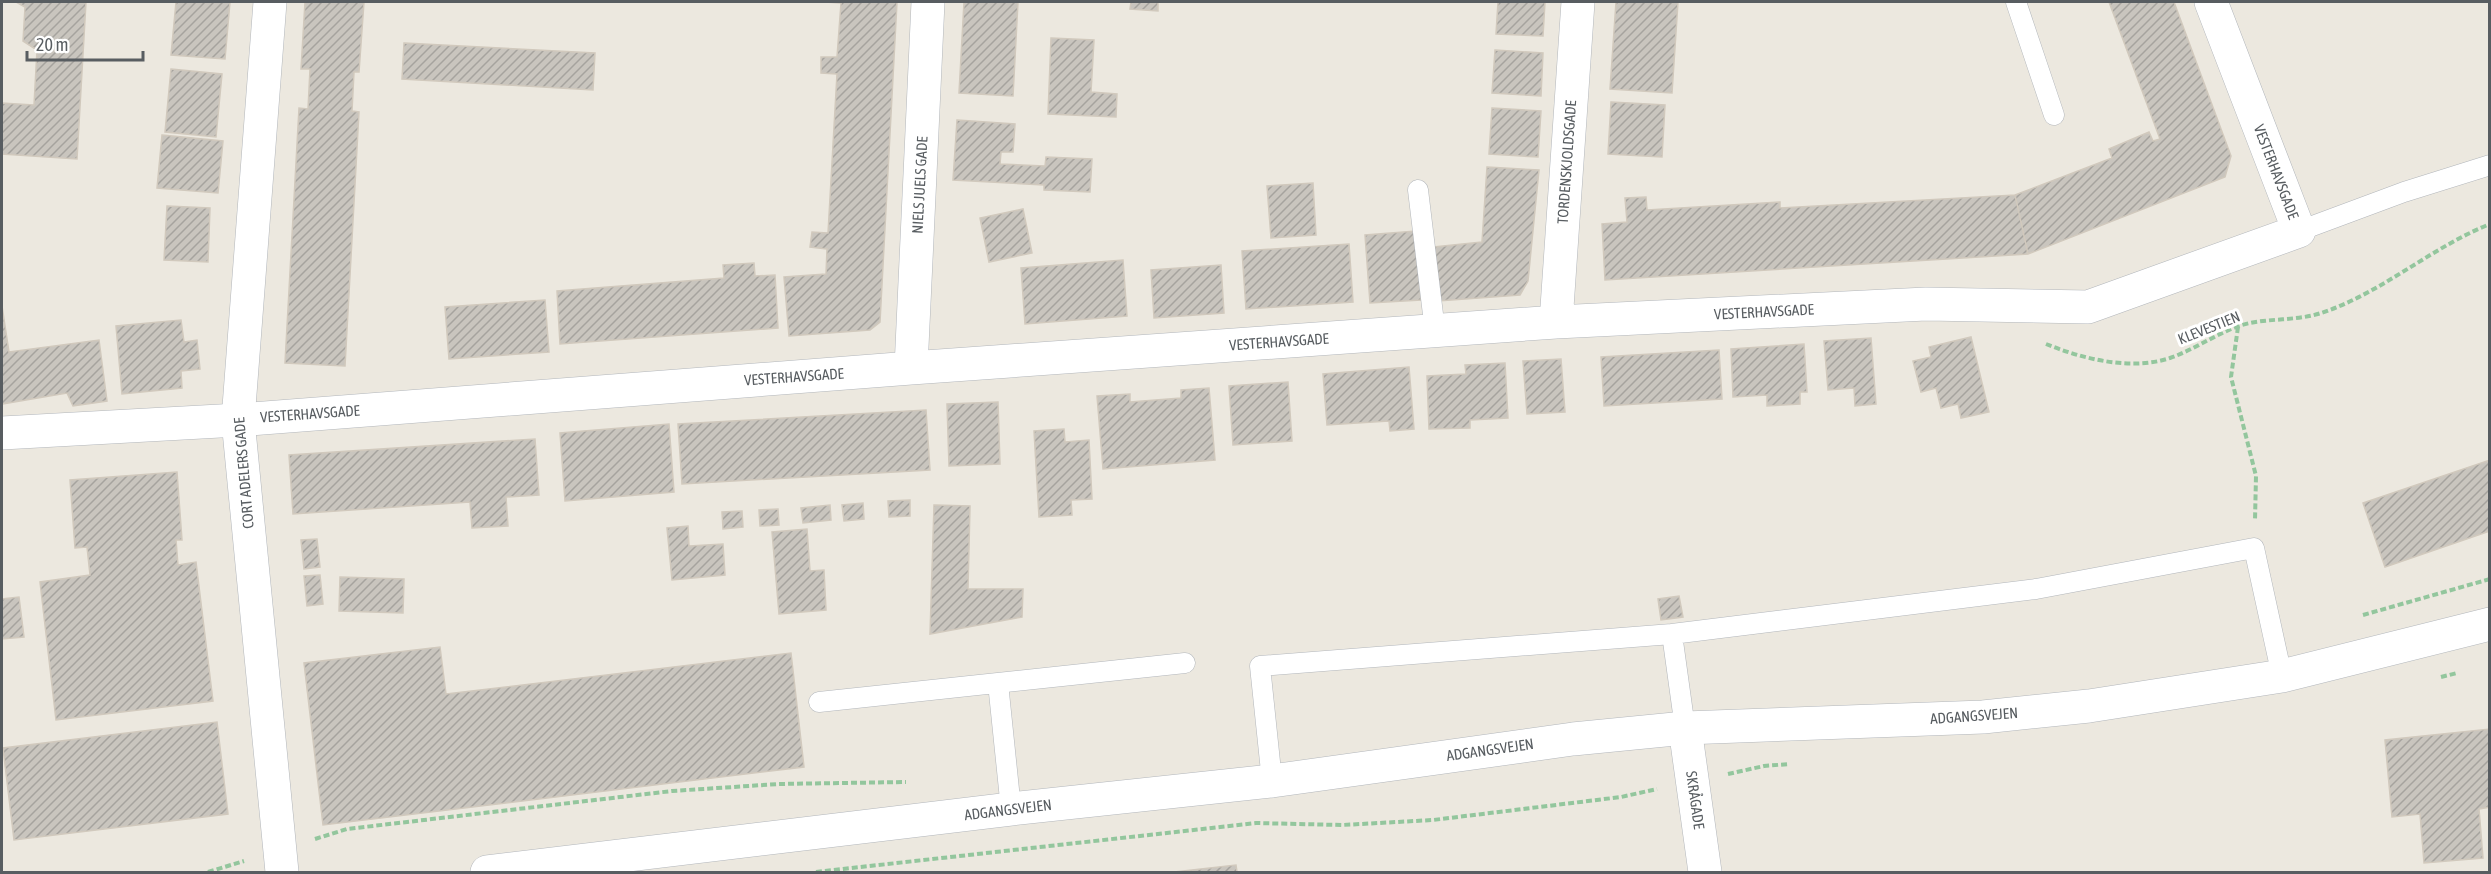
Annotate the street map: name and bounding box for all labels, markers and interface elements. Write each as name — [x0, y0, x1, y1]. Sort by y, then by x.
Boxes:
scale bar — [27, 24, 142, 62]
text: 20 m — [36, 34, 68, 55]
street label: TORDENSKJOLDSGADE — [1554, 99, 1579, 224]
street label: VESTERHAVSGADE — [2251, 122, 2303, 222]
street label: NIELS JUELS GADE — [908, 135, 931, 234]
street label: VESTERHAVSGADE — [1714, 300, 1815, 323]
street label: KLEVESTIEN — [2175, 307, 2242, 348]
street label: VESTERHAVSGADE — [1228, 329, 1330, 353]
street label: VESTERHAVSGADE — [743, 364, 845, 388]
street label: VESTERHAVSGADE — [259, 401, 361, 425]
street label: CORT ADELERS GADE — [230, 416, 257, 529]
street label: ADGANGSVEJEN — [1930, 704, 2018, 727]
street label: ADGANGSVEJEN — [1445, 735, 1535, 764]
street label: SKRÅGADE — [1683, 770, 1708, 831]
street label: ADGANGSVEJEN — [963, 796, 1053, 823]

